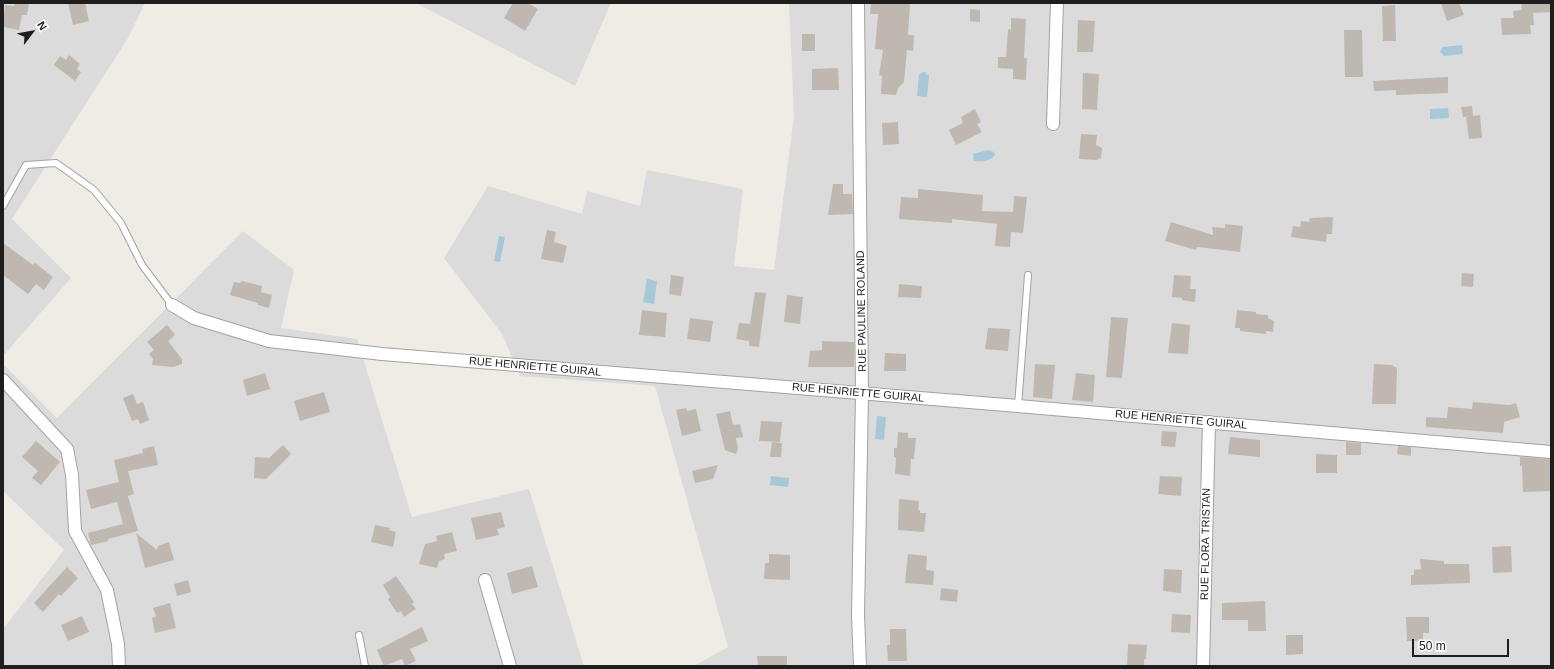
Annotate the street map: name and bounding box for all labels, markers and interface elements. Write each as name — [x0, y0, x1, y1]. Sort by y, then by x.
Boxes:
north arrow — [12, 12, 52, 52]
text: N — [35, 19, 49, 32]
street label: RUE PAULINE ROLAND — [854, 250, 870, 372]
street label: RUE HENRIETTE GUIRAL — [468, 355, 602, 379]
street label: RUE HENRIETTE GUIRAL — [791, 381, 925, 405]
street label: RUE HENRIETTE GUIRAL — [1114, 408, 1248, 432]
street label: RUE FLORA TRISTAN — [1198, 488, 1214, 600]
scale bar — [1414, 631, 1511, 657]
text: 50 m — [1419, 639, 1446, 653]

